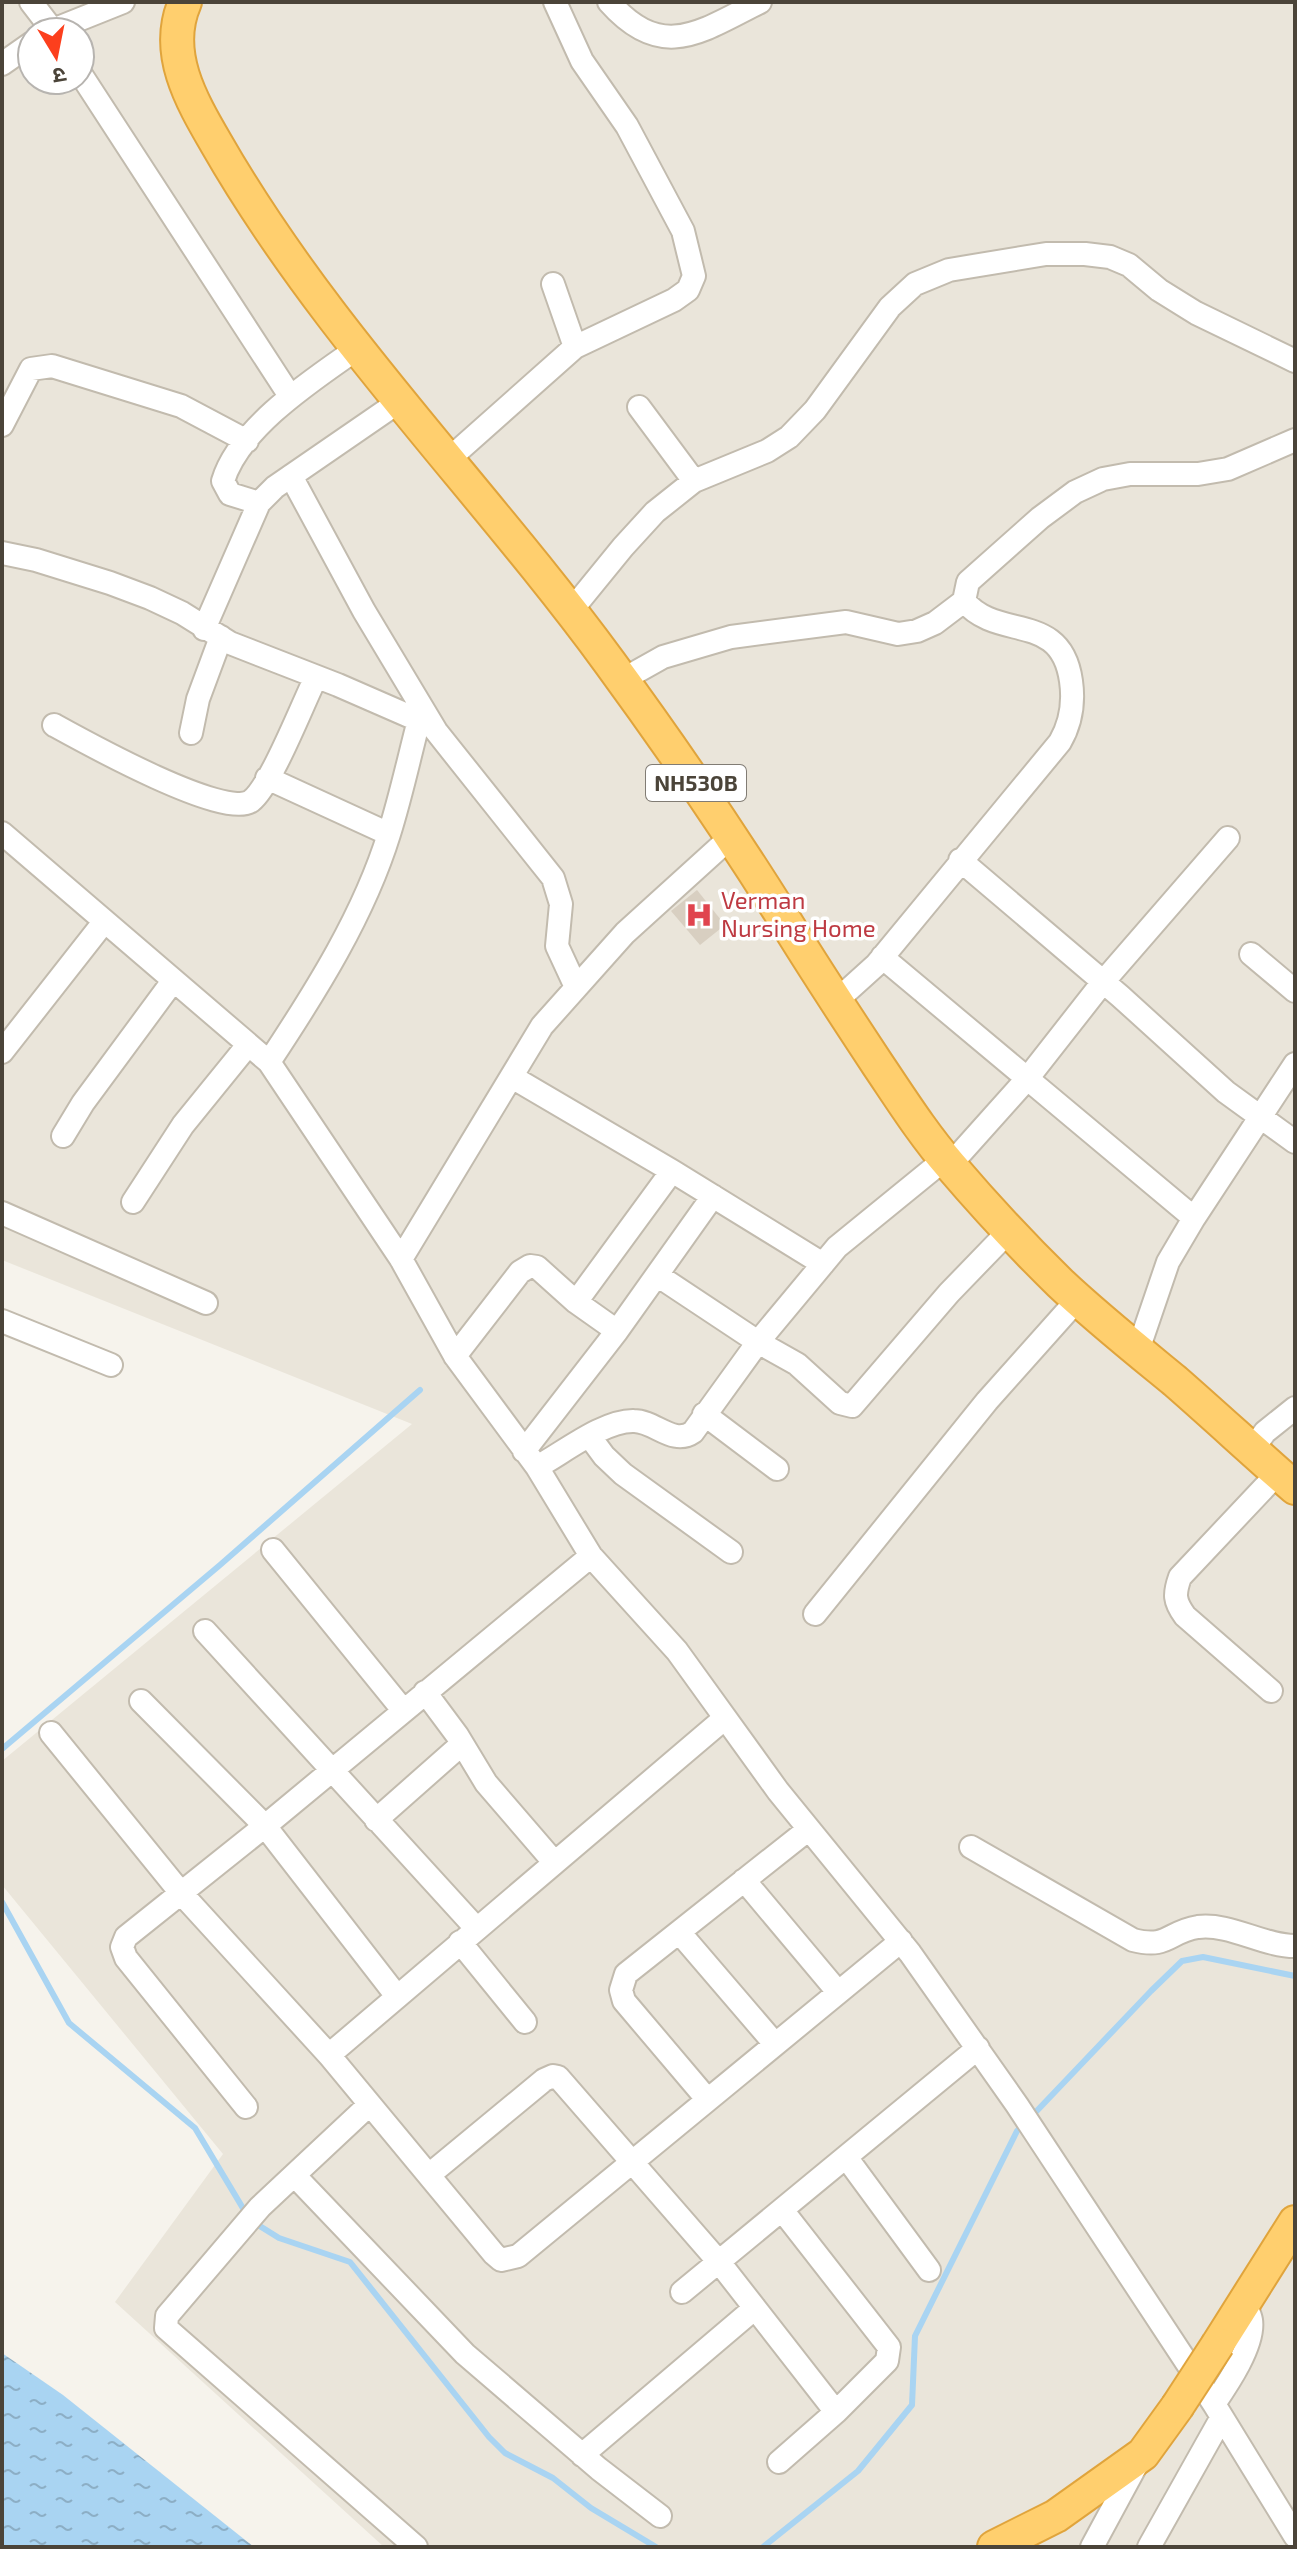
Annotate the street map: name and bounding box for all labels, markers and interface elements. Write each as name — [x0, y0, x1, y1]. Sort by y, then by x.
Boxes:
north arrow — [16, 16, 96, 96]
text: उ — [50, 63, 68, 91]
road number: NH530B — [646, 765, 746, 801]
place label: Verman Nursing Home — [721, 885, 876, 942]
hospital icon: Verman Nursing Home — [684, 900, 714, 930]

